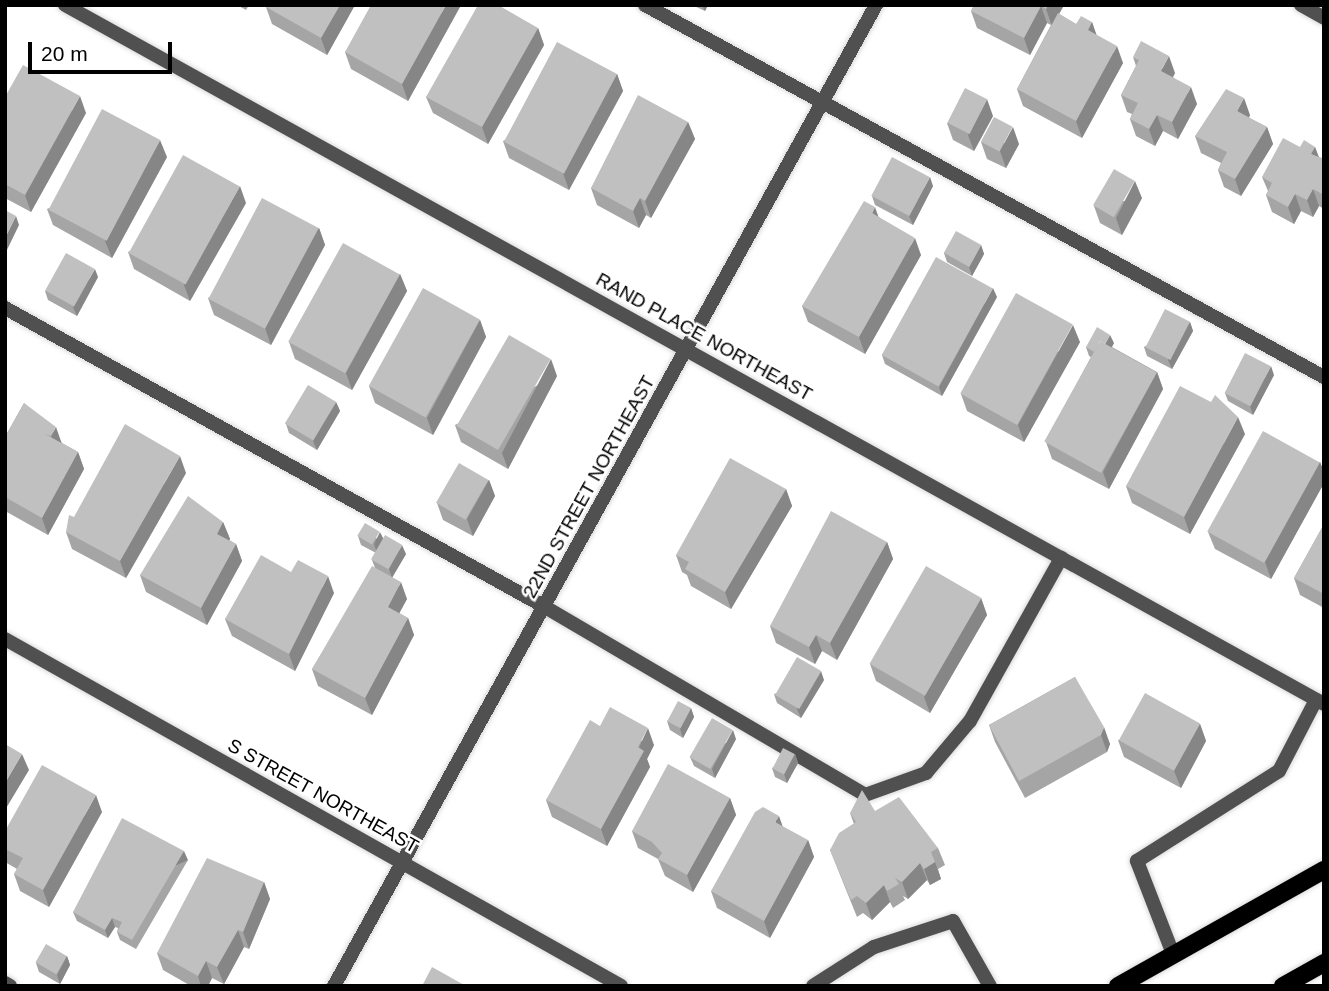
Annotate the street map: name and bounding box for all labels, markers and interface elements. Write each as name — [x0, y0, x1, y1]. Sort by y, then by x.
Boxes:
scale bar — [32, 28, 175, 72]
text: 20 m — [41, 42, 88, 65]
street label: RAND PLACE NORTHEAST — [592, 268, 816, 406]
street label: 22ND STREET NORTHEAST — [518, 372, 660, 602]
street label: S STREET NORTHEAST — [223, 734, 423, 858]

